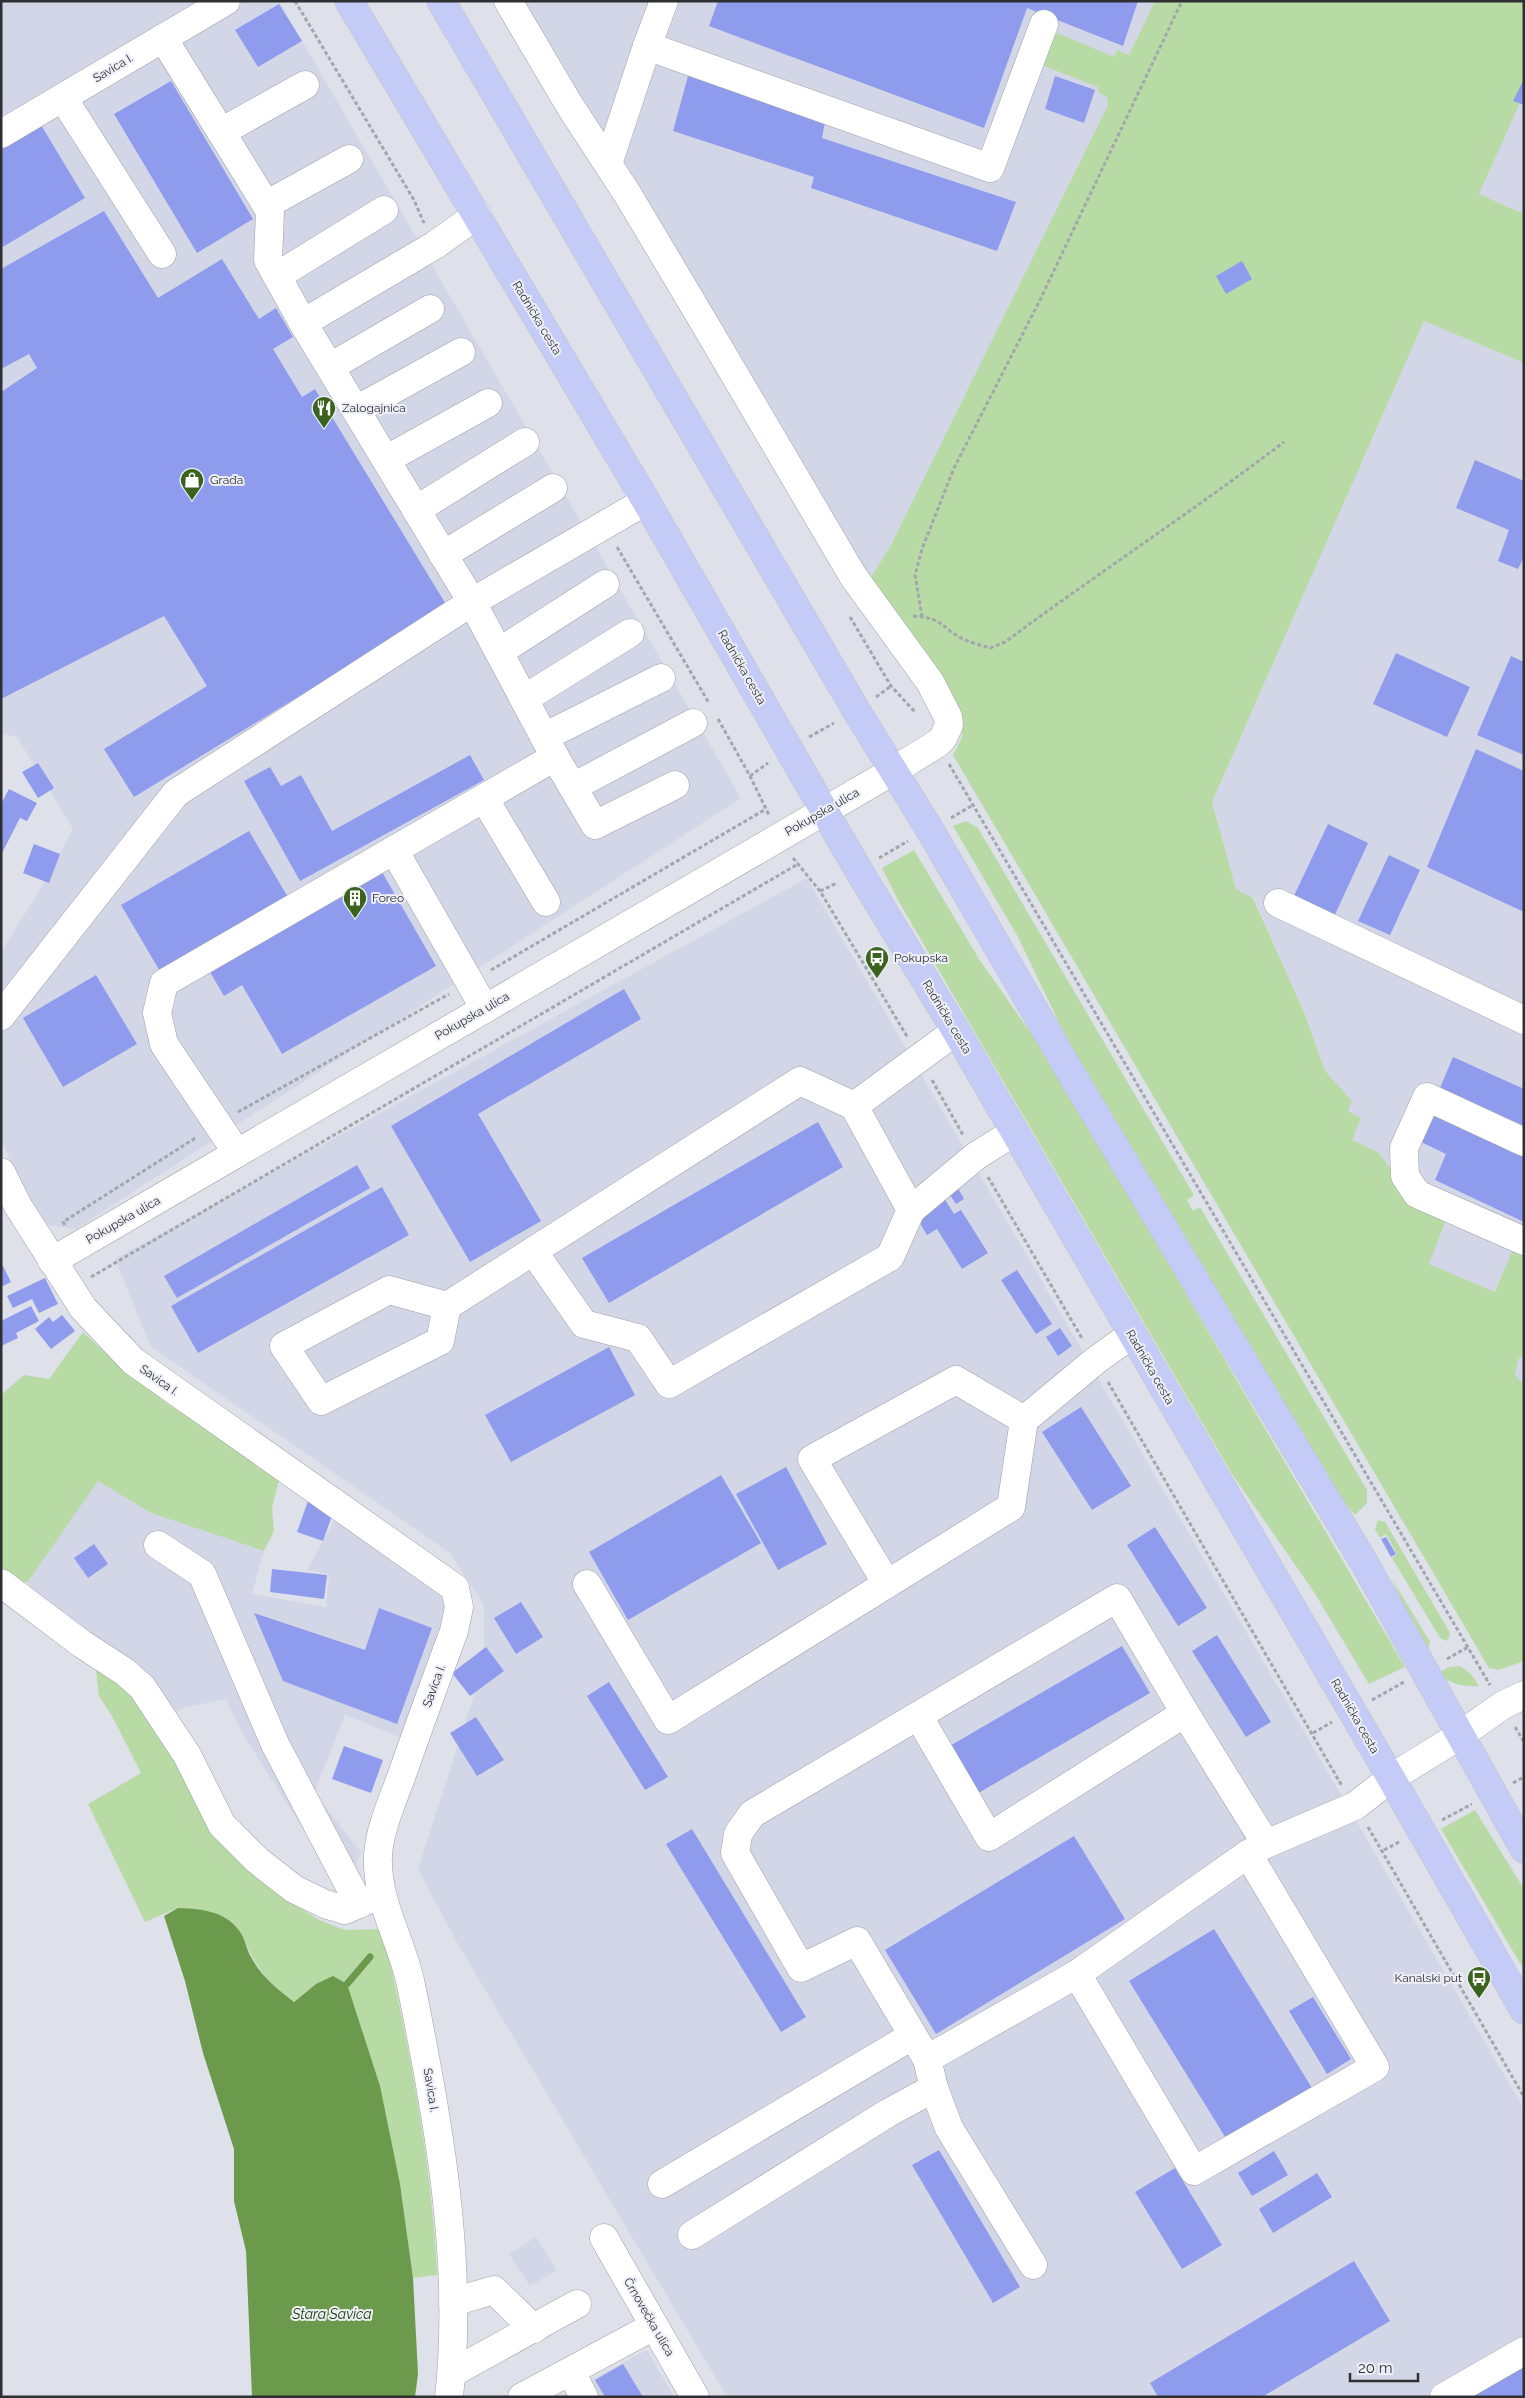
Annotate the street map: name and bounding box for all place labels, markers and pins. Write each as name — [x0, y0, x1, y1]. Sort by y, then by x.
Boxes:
restaurant icon: Zalogajnica — [311, 395, 337, 429]
place label: Zalogajnica — [342, 401, 406, 415]
shop icon: Građa — [179, 467, 205, 501]
place label: Građa — [210, 473, 243, 487]
building icon: Foreo — [342, 885, 368, 919]
place label: Foreo — [372, 891, 404, 905]
bus stop icon: Pokupska — [864, 945, 890, 979]
place label: Pokupska — [894, 951, 948, 965]
bus stop icon: Kanalski put — [1466, 1965, 1492, 1999]
place label: Kanalski put — [1395, 1971, 1462, 1985]

